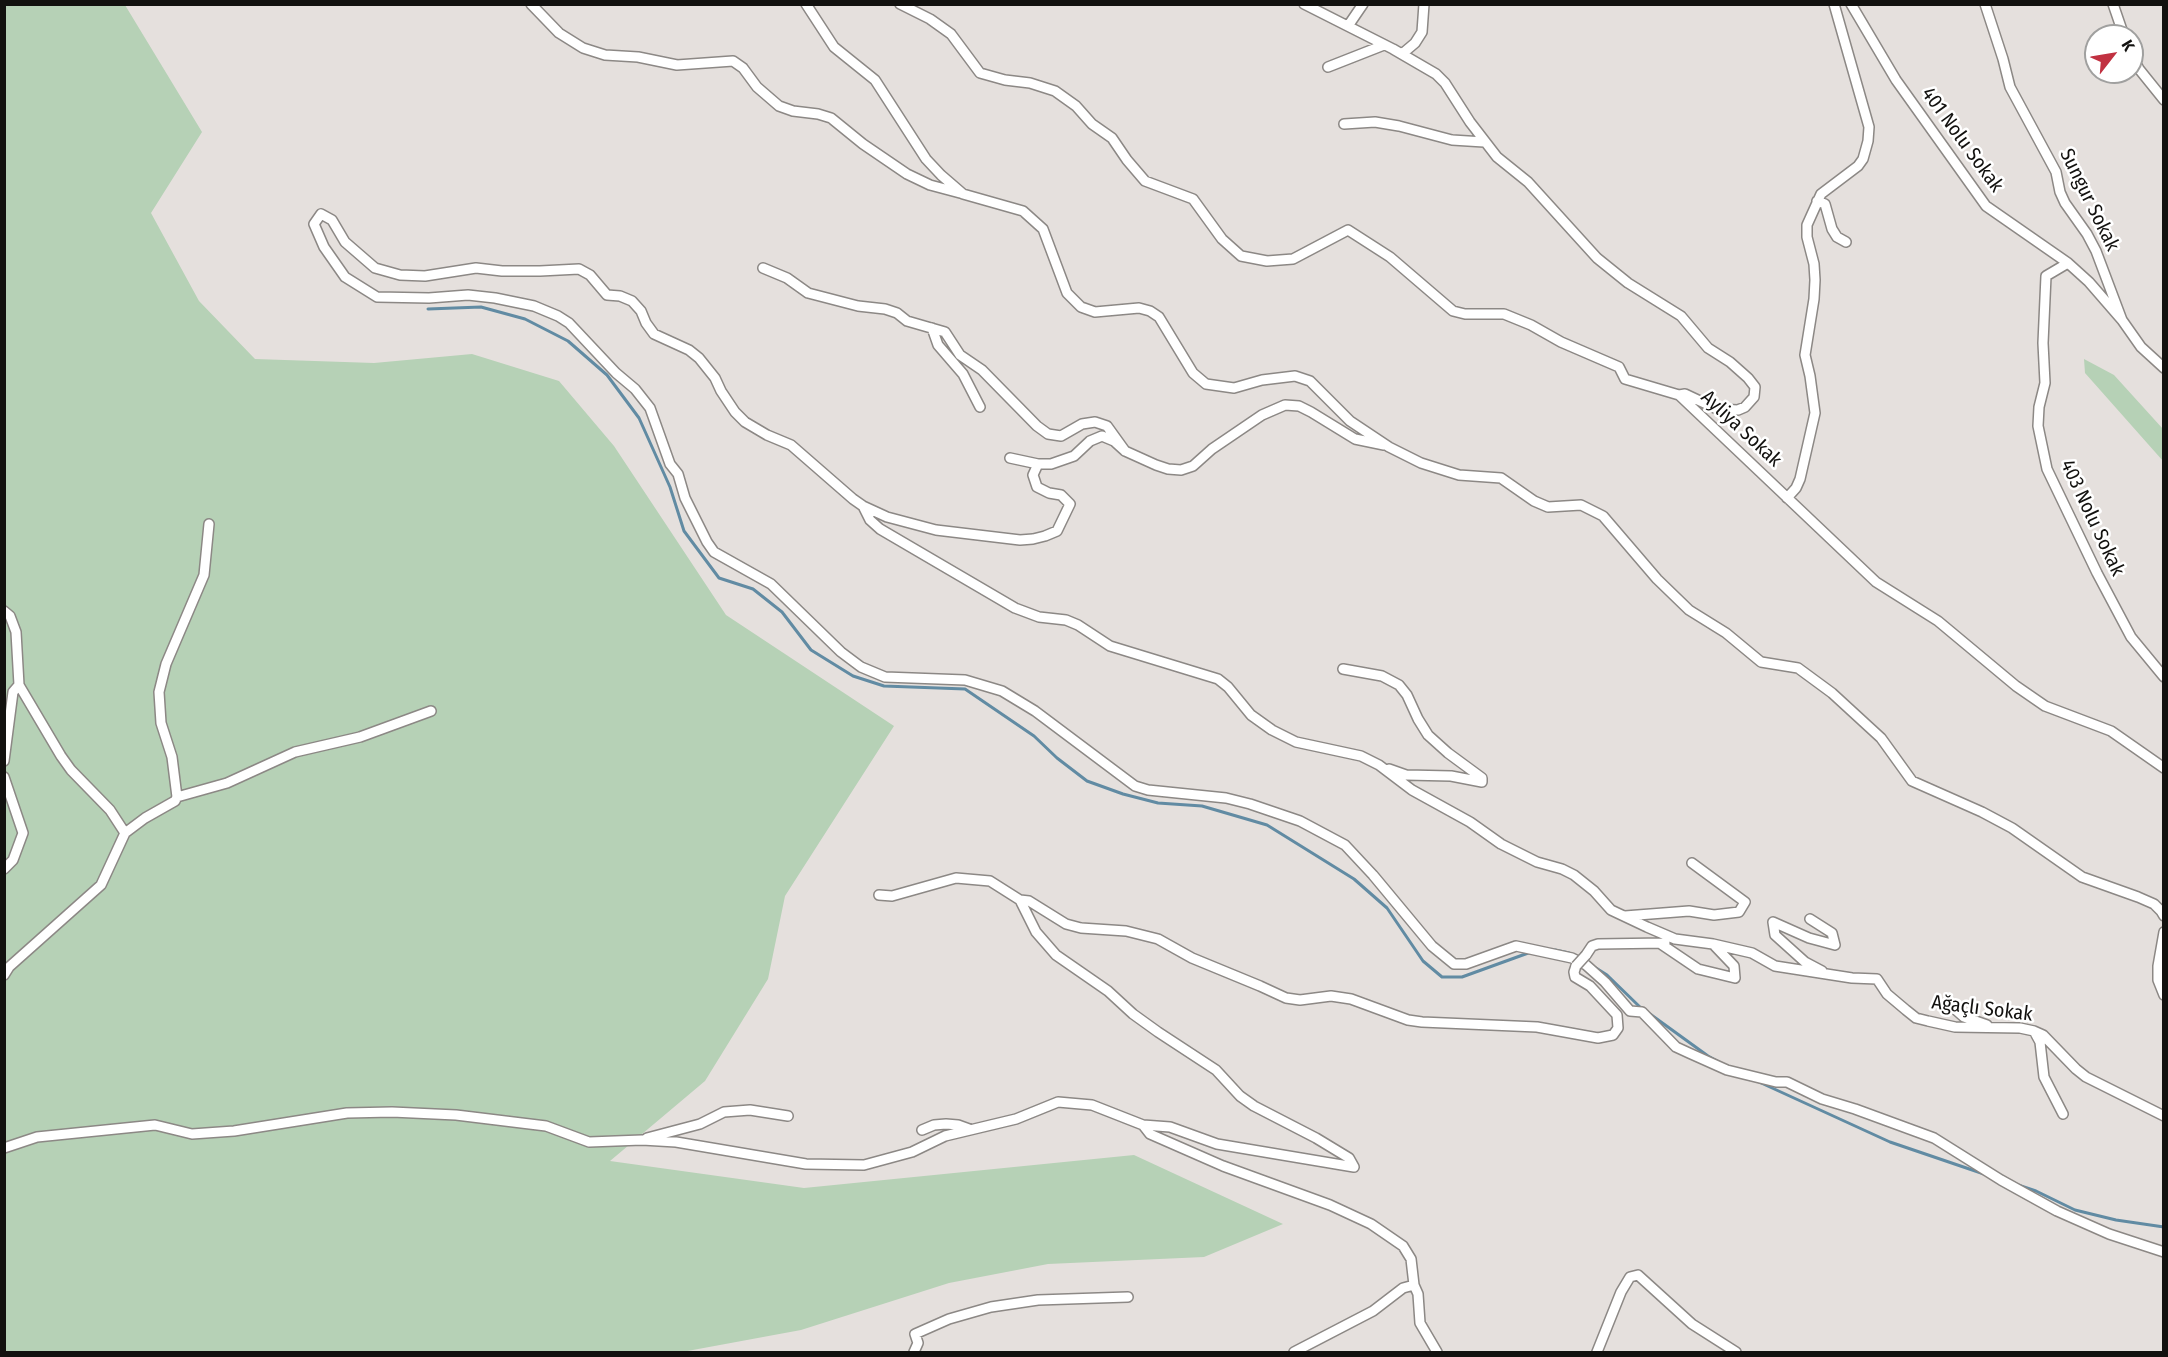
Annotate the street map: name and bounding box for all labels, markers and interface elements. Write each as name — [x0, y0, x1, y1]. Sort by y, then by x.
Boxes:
north arrow — [2084, 24, 2144, 84]
text: K — [2118, 37, 2139, 54]
street label: 401 Nolu Sokak — [1916, 83, 2008, 197]
street label: Sungur Sokak — [2054, 145, 2124, 255]
street label: Ayliya Sokak — [1696, 386, 1786, 472]
street label: 403 Nolu Sokak — [2055, 456, 2129, 580]
street label: Ağaçlı Sokak — [1930, 991, 2034, 1027]

